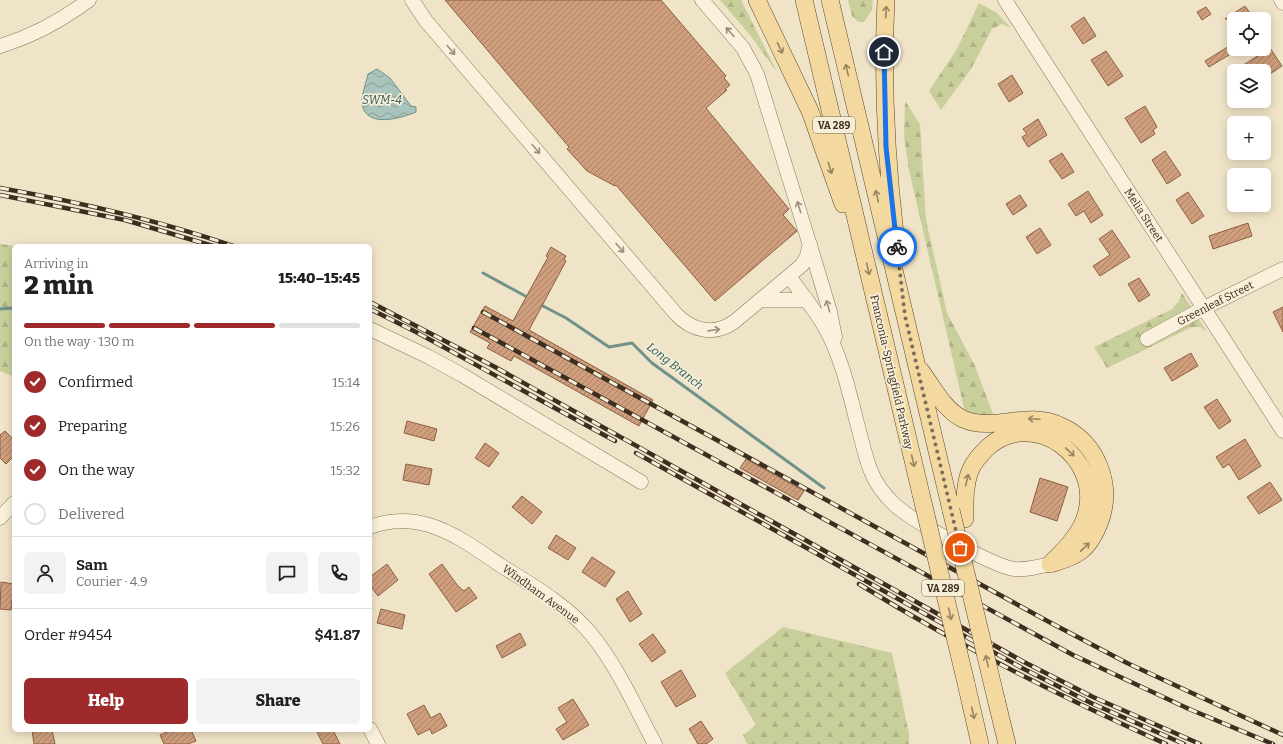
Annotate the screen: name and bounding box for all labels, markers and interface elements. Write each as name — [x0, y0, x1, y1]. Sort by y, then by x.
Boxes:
one-way arrow — [882, 6, 889, 19]
map controls — [1227, 12, 1271, 212]
button: locate — [1227, 12, 1271, 56]
one-way arrow — [725, 27, 734, 38]
pin — [867, 35, 901, 69]
icon: home — [873, 41, 895, 63]
one-way arrow — [777, 42, 784, 54]
one-way arrow — [446, 45, 455, 55]
one-way arrow — [843, 63, 850, 76]
button: layers — [1227, 64, 1271, 108]
water label: SWM-4 — [362, 93, 402, 107]
button: + — [1227, 116, 1271, 160]
road number: VA 289 — [813, 117, 855, 133]
one-way arrow — [531, 144, 540, 155]
one-way arrow — [827, 162, 835, 174]
button: − — [1227, 168, 1271, 212]
street label: Melia Street — [1121, 186, 1166, 244]
one-way arrow — [872, 190, 880, 203]
one-way arrow — [795, 201, 802, 214]
courier — [877, 227, 917, 267]
icon: bike — [886, 236, 908, 258]
one-way arrow — [616, 243, 625, 253]
text: Arriving in — [24, 256, 89, 271]
one-way arrow — [864, 262, 872, 275]
text: 15:40–15:45 — [278, 269, 360, 287]
text: 2 min — [24, 270, 94, 301]
street label: Greenleaf Street — [1175, 279, 1256, 328]
street label: Franconia-Springfield Parkway — [867, 293, 916, 451]
one-way arrow — [824, 300, 831, 313]
one-way arrow — [707, 326, 720, 334]
text: On the way · 130 m — [24, 334, 134, 349]
water label: Long Branch — [644, 339, 706, 393]
icon: check — [24, 371, 46, 393]
text: Confirmed — [58, 373, 133, 391]
text: 15:14 — [332, 375, 360, 390]
icon: check — [24, 415, 46, 437]
one-way arrow — [1028, 415, 1041, 423]
text: Preparing — [58, 417, 127, 435]
text: 15:26 — [330, 419, 360, 434]
one-way arrow — [1065, 447, 1075, 457]
one-way arrow — [910, 455, 918, 468]
icon: check — [24, 459, 46, 481]
text: On the way — [58, 461, 135, 479]
text: 15:32 — [331, 463, 360, 478]
one-way arrow — [964, 474, 972, 487]
text: Delivered — [58, 505, 125, 523]
pin — [943, 531, 977, 565]
icon: bag — [949, 537, 971, 559]
one-way arrow — [1080, 542, 1090, 552]
button: person — [24, 552, 66, 594]
button: chat — [266, 552, 308, 594]
button: phone — [318, 552, 360, 594]
text: Sam — [76, 556, 108, 574]
street label: Windham Avenue — [500, 562, 582, 627]
text: Courier · 4.9 — [76, 574, 148, 589]
road number: VA 289 — [922, 580, 964, 596]
one-way arrow — [946, 607, 954, 620]
text: Order #9454 — [24, 626, 112, 644]
text: $41.87 — [315, 626, 360, 644]
one-way arrow — [982, 654, 990, 667]
button: Help — [24, 678, 188, 724]
button: Share — [196, 678, 360, 724]
one-way arrow — [970, 706, 978, 719]

